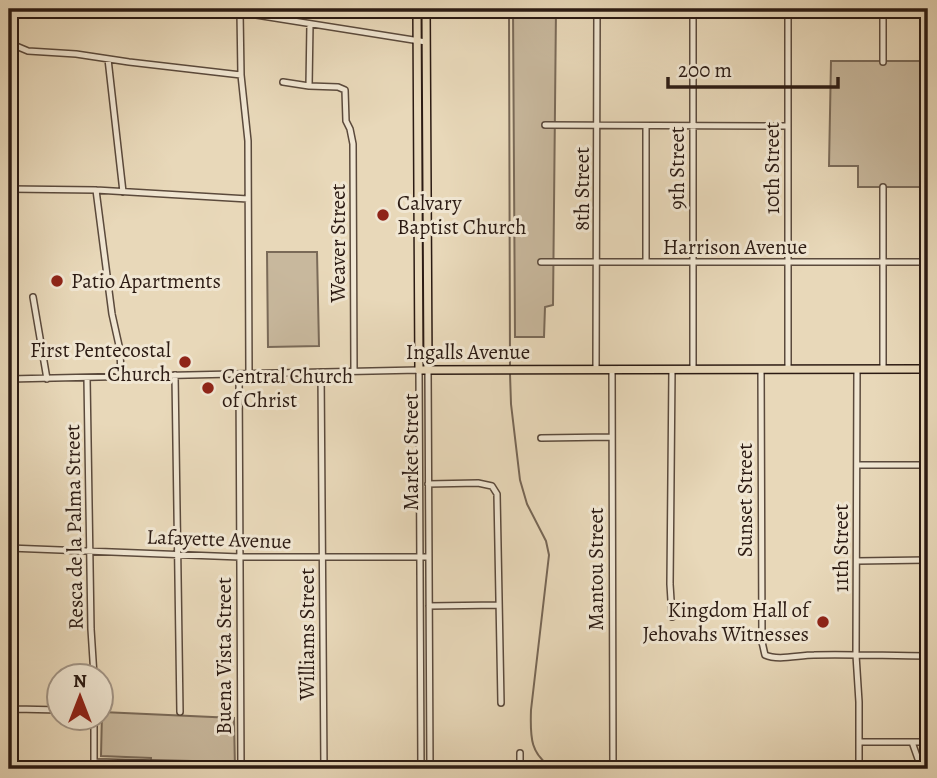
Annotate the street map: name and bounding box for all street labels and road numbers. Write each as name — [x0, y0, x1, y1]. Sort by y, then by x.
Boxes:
street label: 10th Street — [758, 122, 786, 214]
street label: 9th Street — [663, 126, 691, 210]
street label: 8th Street — [568, 147, 596, 231]
street label: Weaver Street — [324, 183, 352, 304]
street label: Harrison Avenue — [663, 233, 807, 261]
street label: Ingalls Avenue — [406, 338, 530, 366]
street label: Market Street — [397, 393, 425, 511]
street label: Resca de la Palma Street — [58, 424, 90, 630]
street label: Sunset Street — [731, 443, 759, 557]
street label: 11th Street — [827, 504, 855, 592]
street label: Mantou Street — [582, 507, 610, 631]
street label: Lafayette Avenue — [146, 522, 292, 556]
street label: Williams Street — [293, 568, 321, 701]
street label: Buena Vista Street — [210, 577, 238, 735]

